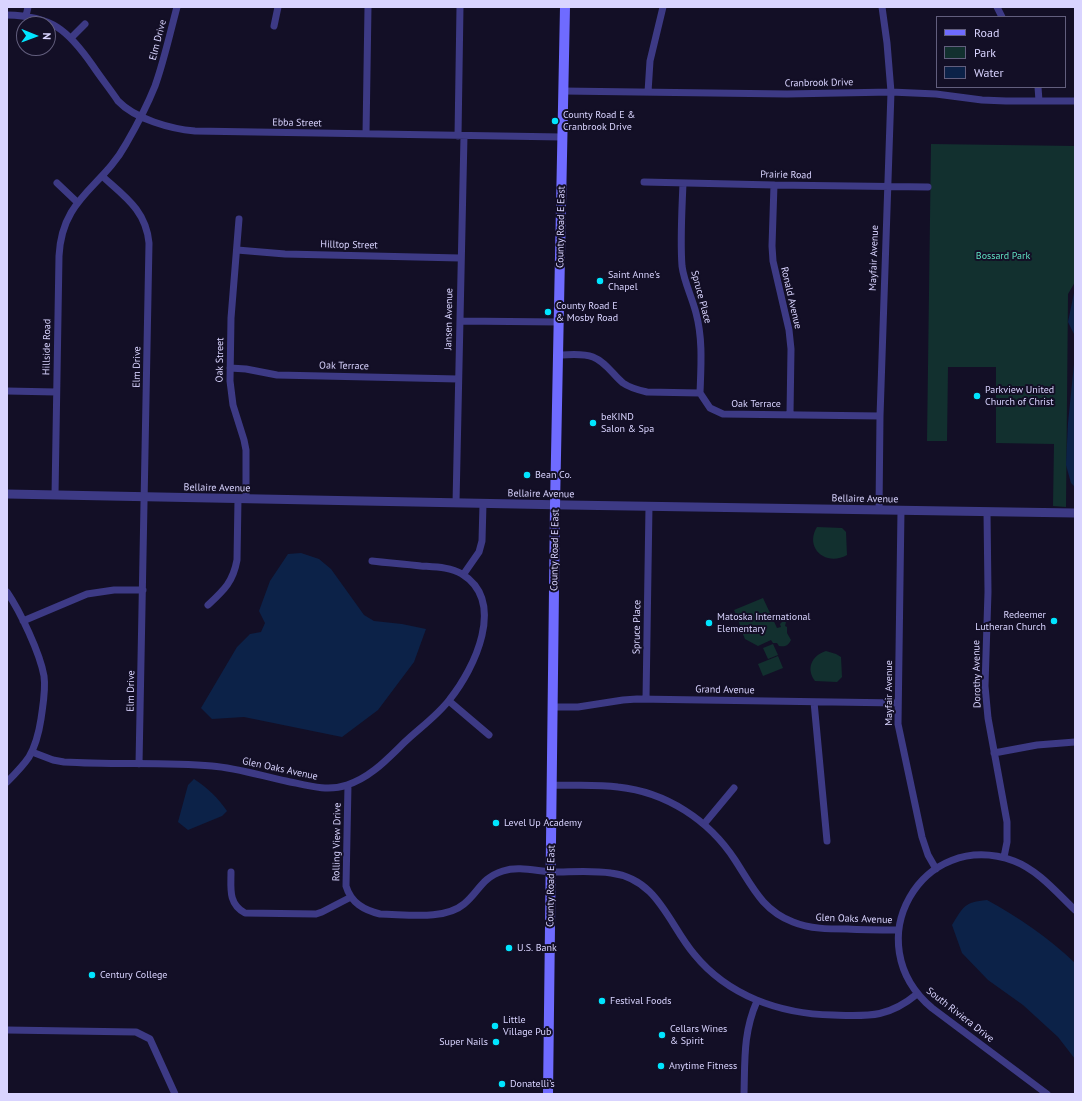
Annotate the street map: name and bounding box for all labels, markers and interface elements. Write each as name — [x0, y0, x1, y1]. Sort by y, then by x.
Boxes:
north arrow — [16, 16, 56, 56]
legend — [936, 16, 1066, 88]
street label: Elm Drive — [147, 18, 169, 62]
text: Road — [974, 25, 999, 40]
text: N — [40, 32, 54, 40]
text: Park — [974, 45, 996, 60]
text: Water — [974, 65, 1004, 80]
street label: Cranbrook Drive — [785, 76, 853, 90]
place label: County Road E & Cranbrook Drive — [563, 109, 635, 132]
marker: County Road E & Cranbrook Drive — [550, 116, 560, 126]
street label: Ebba Street — [272, 117, 322, 129]
street label: Prairie Road — [760, 169, 812, 181]
street label: County Road E East — [554, 186, 568, 268]
street label: Mayfair Avenue — [867, 225, 881, 291]
street label: Hilltop Street — [320, 238, 378, 252]
park label: Bossard Park — [976, 250, 1030, 262]
street label: Ronald Avenue — [778, 266, 804, 330]
place label: Saint Anne's Chapel — [608, 269, 660, 292]
street label: Spruce Place — [688, 269, 714, 325]
marker: Saint Anne's Chapel — [595, 276, 605, 286]
street label: Jansen Avenue — [442, 288, 456, 350]
place label: County Road E & Mosby Road — [556, 300, 618, 324]
marker: County Road E & Mosby Road — [543, 307, 553, 317]
street label: Hillside Road — [41, 319, 53, 375]
street label: Oak Street — [214, 337, 226, 383]
street label: Elm Drive — [131, 346, 143, 388]
street label: Oak Terrace — [319, 360, 369, 372]
place label: Parkview United Church of Christ — [985, 384, 1054, 408]
marker: Parkview United Church of Christ — [972, 391, 982, 401]
street label: Oak Terrace — [731, 398, 781, 410]
place label: beKIND Salon & Spa — [601, 411, 654, 434]
marker: beKIND Salon & Spa — [588, 418, 598, 428]
place label: Bean Co. — [535, 469, 572, 481]
marker: Bean Co. — [522, 470, 532, 480]
street label: Bellaire Avenue — [184, 481, 250, 495]
street label: Bellaire Avenue — [508, 487, 574, 501]
street label: Bellaire Avenue — [832, 492, 898, 506]
street label: County Road E East — [548, 509, 562, 591]
street label: Spruce Place — [631, 600, 643, 654]
place label: Redeemer Lutheran Church — [975, 609, 1046, 632]
place label: Matoska International Elementary — [717, 611, 810, 634]
marker: Redeemer Lutheran Church — [1049, 616, 1059, 626]
marker: Matoska International Elementary — [704, 618, 714, 628]
street label: Dorothy Avenue — [970, 640, 984, 708]
street label: Mayfair Avenue — [883, 660, 895, 726]
street label: Elm Drive — [125, 670, 137, 712]
street label: Grand Avenue — [695, 683, 755, 697]
street label: Glen Oaks Avenue — [241, 755, 319, 783]
street label: Rolling View Drive — [330, 803, 344, 881]
place label: Level Up Academy — [504, 817, 582, 829]
marker: Level Up Academy — [491, 818, 501, 828]
street label: County Road E East — [544, 845, 558, 927]
street label: Glen Oaks Avenue — [815, 912, 893, 926]
place label: U.S. Bank — [517, 942, 557, 954]
marker: U.S. Bank — [504, 943, 514, 953]
place label: Century College — [100, 969, 167, 981]
marker: Century College — [87, 970, 97, 980]
street label: South Riviera Drive — [924, 985, 996, 1045]
place label: Festival Foods — [610, 995, 671, 1007]
marker: Festival Foods — [597, 996, 607, 1006]
place label: Little Village Pub — [503, 1014, 551, 1038]
marker: Little Village Pub — [490, 1021, 500, 1031]
place label: Cellars Wines & Spirit — [670, 1023, 727, 1046]
marker: Cellars Wines & Spirit — [657, 1030, 667, 1040]
place label: Super Nails — [439, 1036, 488, 1048]
marker: Super Nails — [491, 1037, 501, 1047]
place label: Anytime Fitness — [669, 1060, 737, 1072]
marker: Anytime Fitness — [656, 1061, 666, 1071]
place label: Donatelli’s — [510, 1078, 555, 1090]
marker: Donatelli’s — [497, 1079, 507, 1089]

